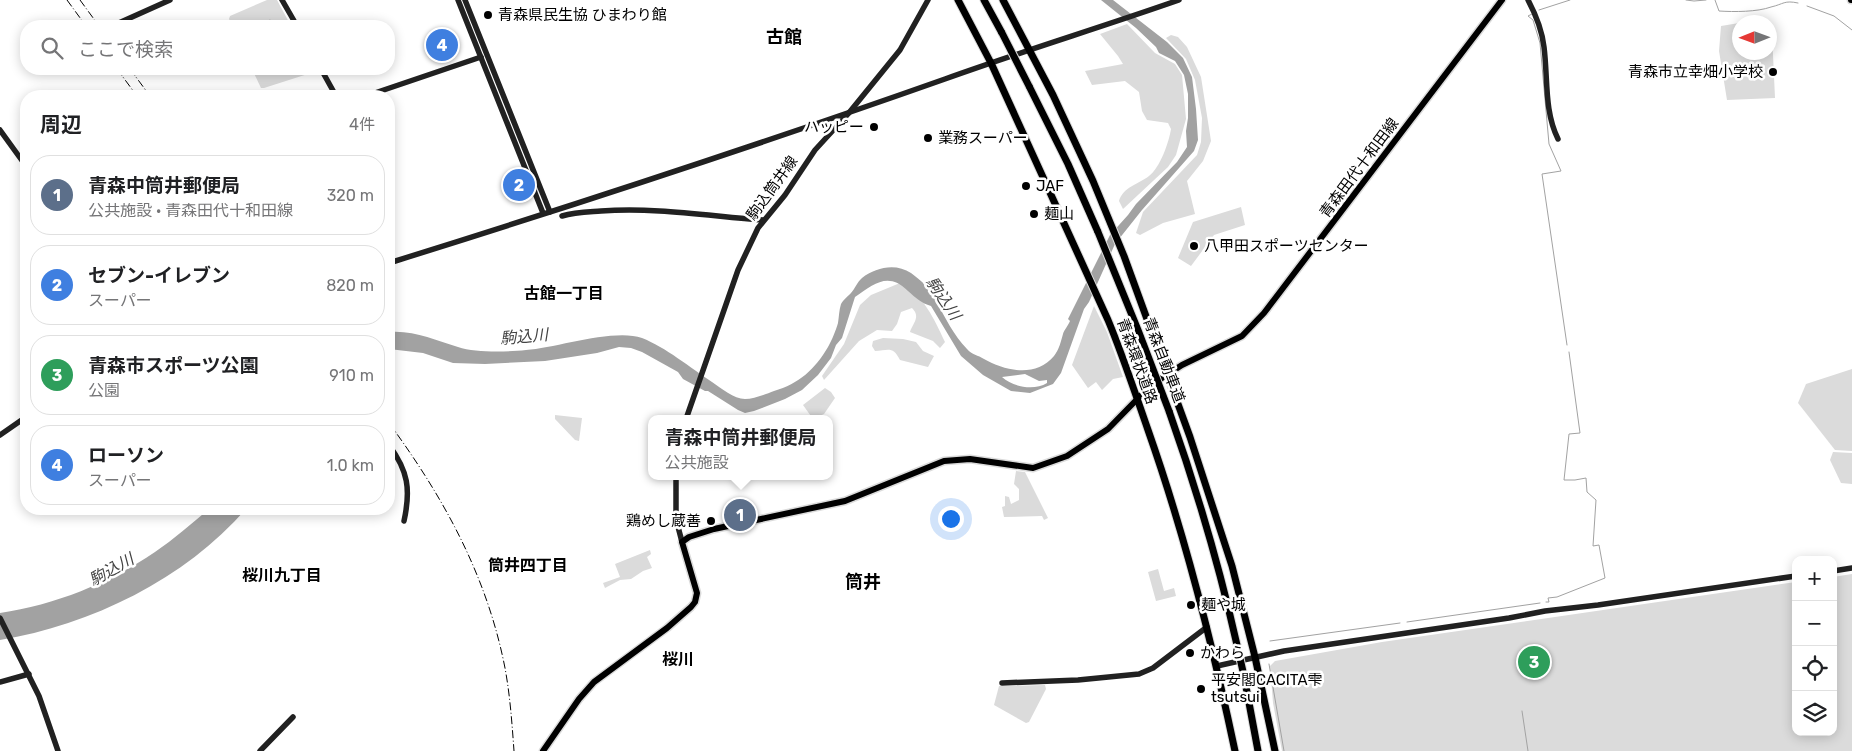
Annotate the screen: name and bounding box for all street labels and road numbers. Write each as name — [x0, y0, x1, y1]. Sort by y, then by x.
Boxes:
street label: 青森田代十和田線 — [1316, 115, 1402, 221]
street label: 駒込筒井線 — [743, 152, 801, 224]
street label: 青森自動車道 — [1139, 315, 1189, 405]
street label: 青森環状道路 — [1113, 316, 1161, 406]

